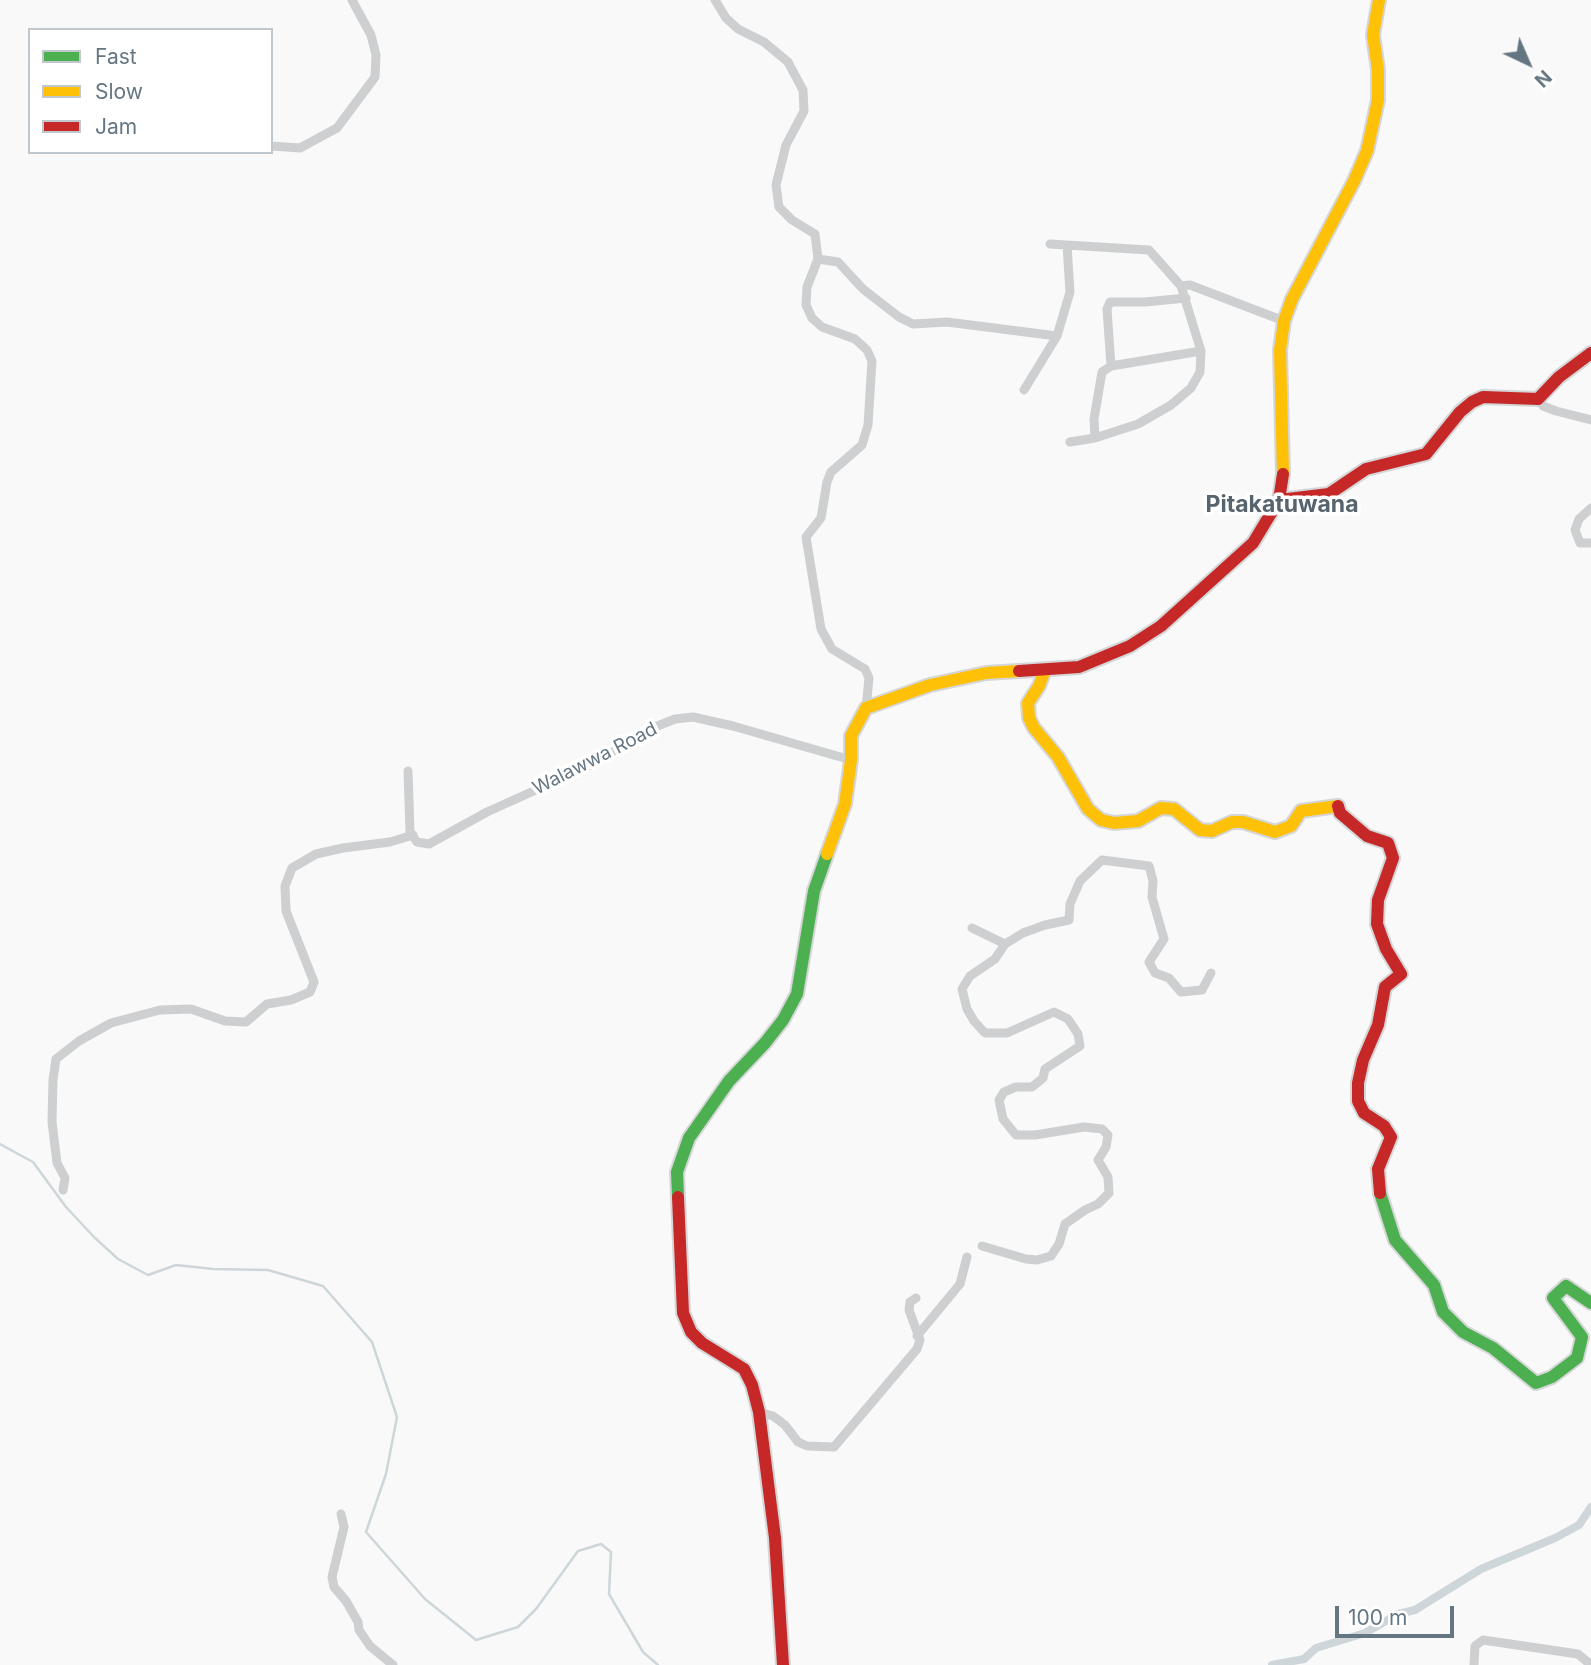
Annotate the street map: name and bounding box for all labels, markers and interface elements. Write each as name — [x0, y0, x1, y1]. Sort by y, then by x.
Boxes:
legend — [28, 28, 273, 154]
north arrow — [1493, 28, 1563, 98]
text: Fast — [95, 44, 137, 69]
text: N — [1530, 65, 1556, 92]
text: Slow — [95, 79, 143, 104]
text: Jam — [95, 114, 137, 139]
district label: Pitakatuwana — [1206, 491, 1358, 519]
street label: Walawwa Road — [529, 718, 661, 800]
scale bar — [1339, 1592, 1458, 1636]
text: 100 m — [1348, 1605, 1407, 1630]

